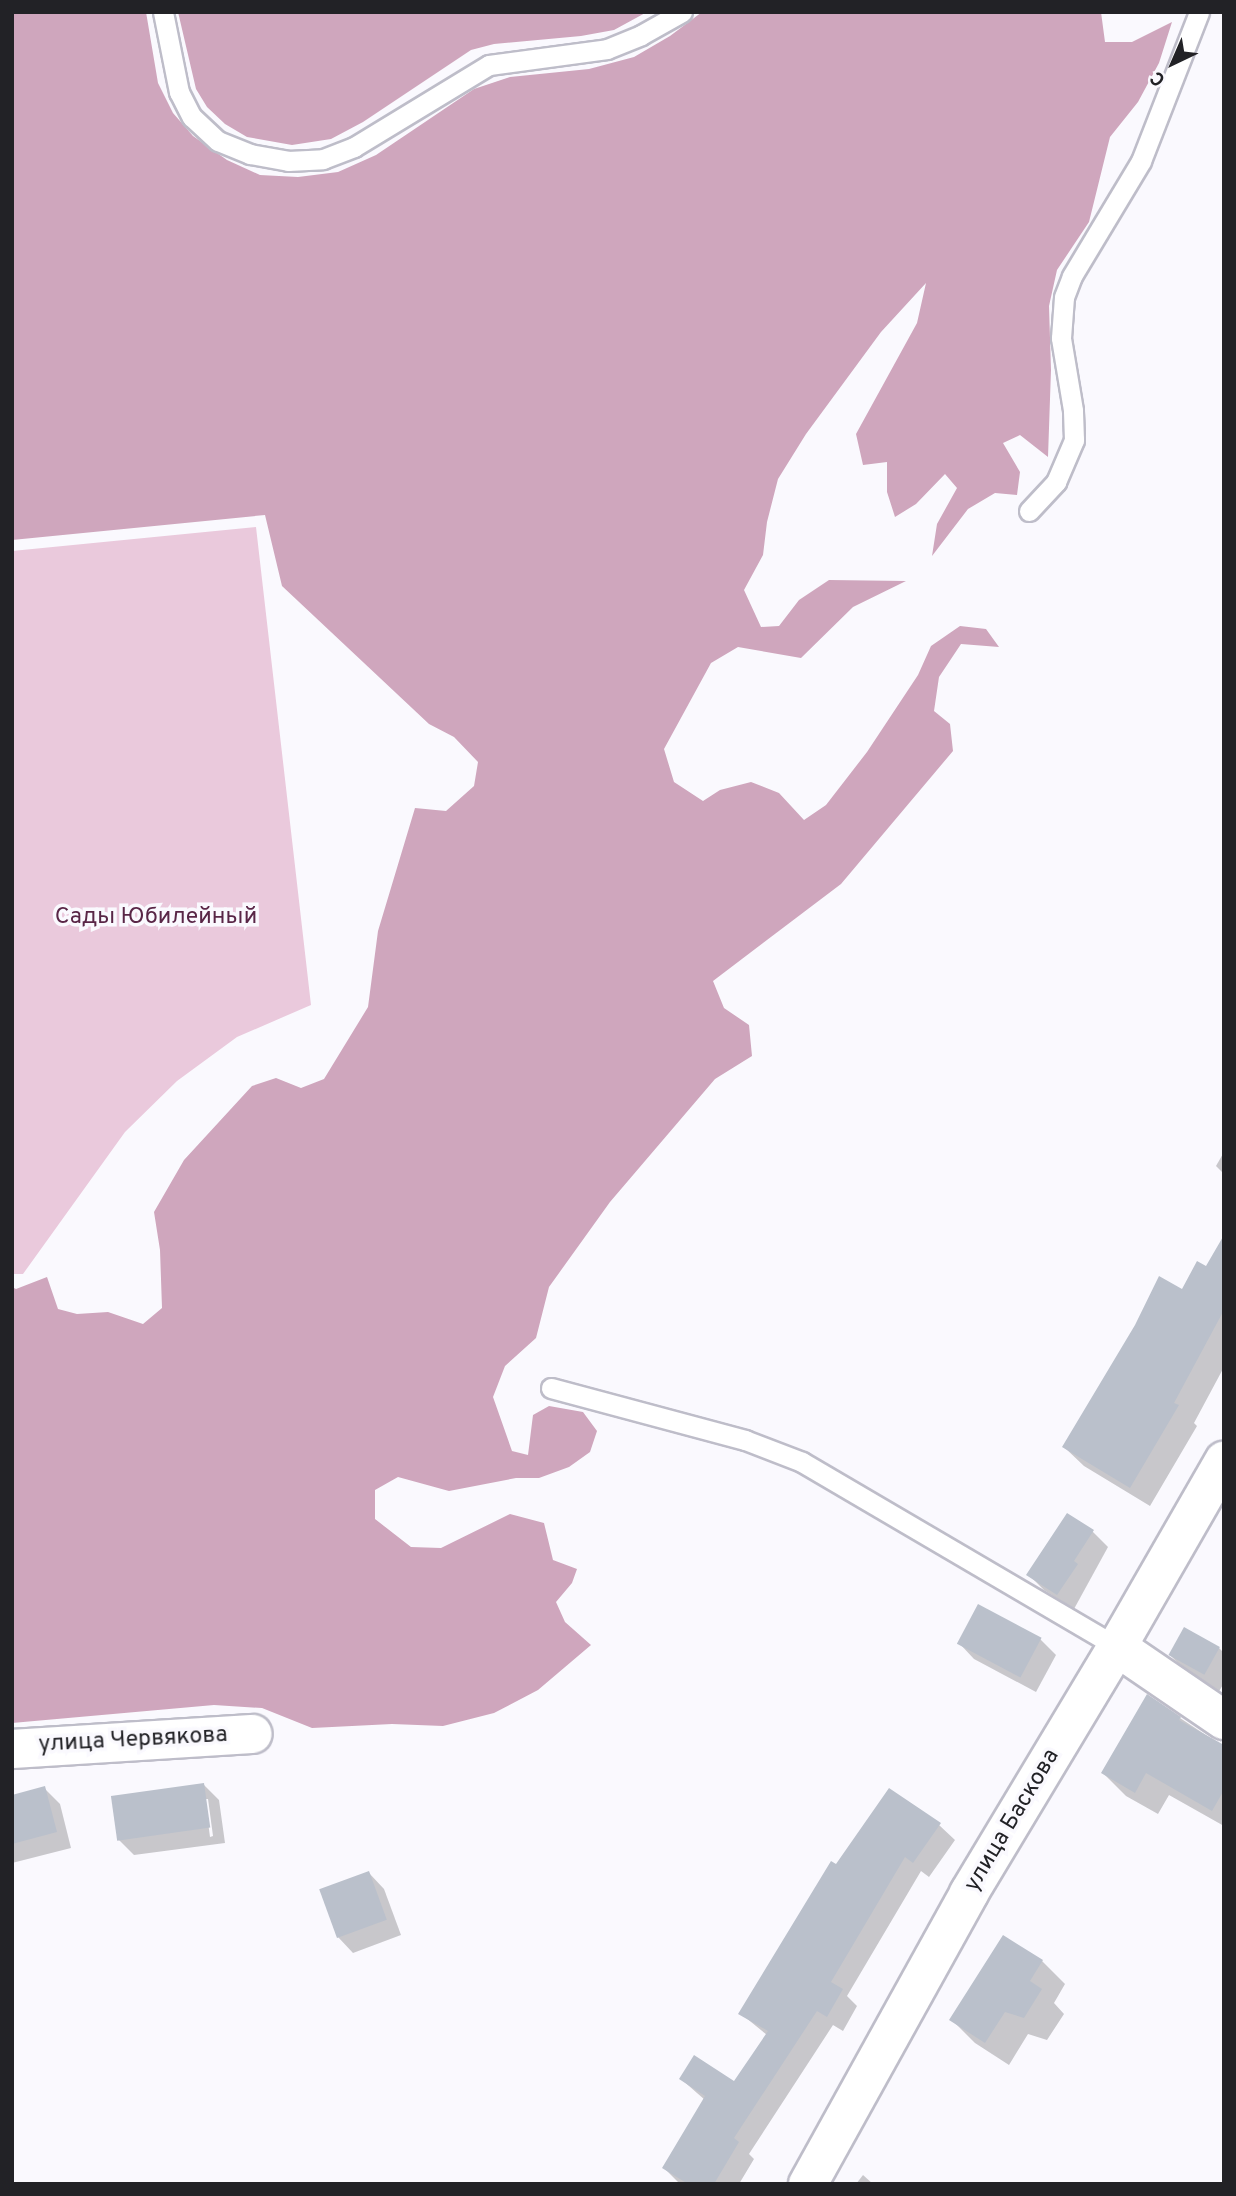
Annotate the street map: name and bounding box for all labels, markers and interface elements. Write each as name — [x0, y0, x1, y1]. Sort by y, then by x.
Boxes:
north arrow — [1138, 28, 1208, 98]
text: С — [1146, 65, 1171, 91]
park label: Сады Юбилейный — [55, 904, 257, 932]
street label: улица Червякова — [38, 1722, 228, 1760]
street label: улица Баскова — [960, 1745, 1066, 1897]

